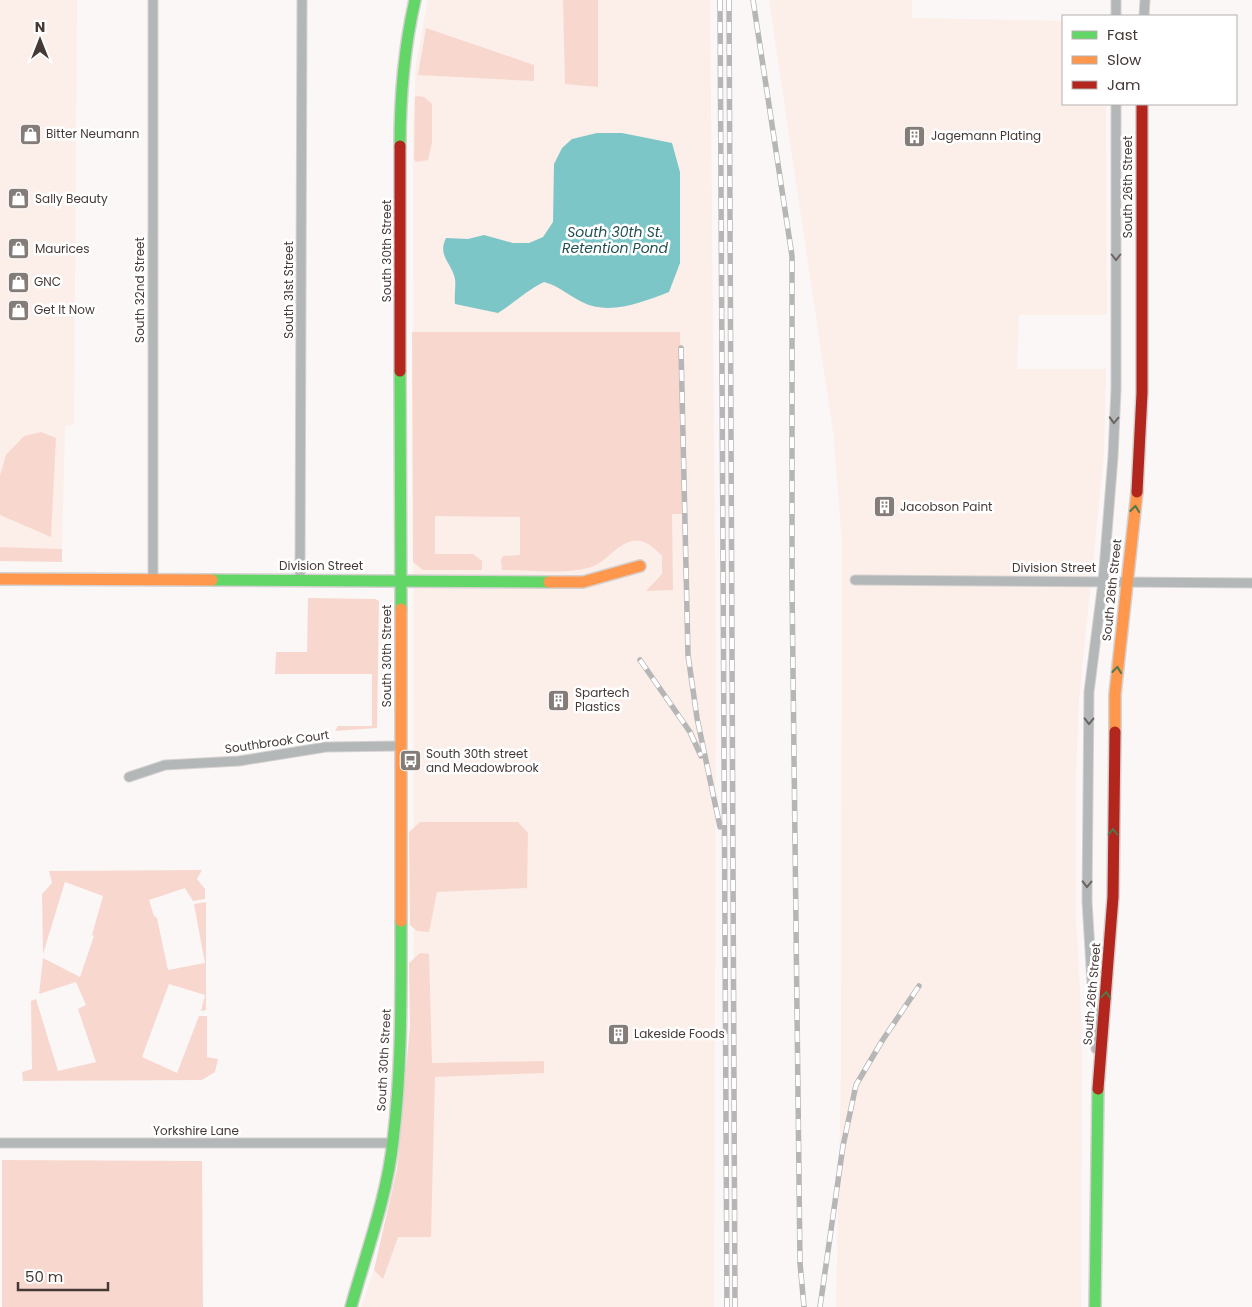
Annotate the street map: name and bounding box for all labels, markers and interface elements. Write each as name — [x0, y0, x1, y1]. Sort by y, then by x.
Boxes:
north arrow — [15, 15, 65, 65]
legend — [1062, 15, 1237, 105]
text: N — [35, 17, 45, 37]
text: Fast — [1107, 24, 1138, 45]
text: Slow — [1107, 49, 1142, 70]
text: Jam — [1107, 74, 1141, 95]
shop icon: Bitter Neumann — [18, 122, 42, 146]
building icon: Jagemann Plating — [903, 124, 927, 148]
place label: Bitter Neumann — [46, 125, 140, 142]
place label: Jagemann Plating — [931, 127, 1041, 144]
street label: South 26th Street — [1119, 136, 1136, 238]
shop icon: Sally Beauty — [7, 187, 31, 211]
place label: Sally Beauty — [35, 190, 108, 207]
street label: South 30th Street — [378, 200, 395, 302]
water label: South 30th St. Retention Pond — [562, 222, 669, 258]
shop icon: Maurices — [7, 237, 31, 261]
street label: South 32nd Street — [131, 237, 148, 343]
place label: Maurices — [35, 240, 90, 257]
street label: South 31st Street — [280, 241, 297, 339]
one-way arrow — [1111, 254, 1121, 262]
shop icon: GNC — [6, 270, 30, 294]
place label: GNC — [34, 273, 61, 290]
shop icon: Get It Now — [6, 298, 30, 322]
place label: Get It Now — [34, 301, 95, 318]
one-way arrow — [1109, 416, 1120, 424]
building icon: Jacobson Paint — [872, 495, 896, 519]
place label: Jacobson Paint — [900, 498, 992, 515]
one-way arrow — [1129, 504, 1140, 512]
street label: South 26th Street — [1098, 538, 1125, 642]
street label: Division Street — [279, 557, 363, 574]
street label: Division Street — [1012, 559, 1096, 576]
street label: South 30th Street — [378, 605, 395, 707]
one-way arrow — [1111, 666, 1122, 674]
place label: Spartech Plastics — [575, 684, 630, 715]
building icon: Spartech Plastics — [547, 688, 571, 712]
one-way arrow — [1084, 718, 1094, 725]
street label: Southbrook Court — [224, 726, 330, 757]
place label: South 30th street and Meadowbrook — [426, 745, 540, 776]
bus stop icon: South 30th street and Meadowbrook — [398, 749, 422, 773]
one-way arrow — [1108, 828, 1118, 836]
one-way arrow — [1082, 880, 1093, 888]
street label: South 26th Street — [1079, 942, 1104, 1046]
one-way arrow — [1101, 990, 1112, 998]
street label: South 30th Street — [372, 1008, 395, 1112]
building icon: Lakeside Foods — [606, 1022, 630, 1046]
place label: Lakeside Foods — [634, 1025, 725, 1042]
street label: Yorkshire Lane — [153, 1122, 239, 1139]
scale bar — [18, 1260, 108, 1292]
text: 50 m — [25, 1266, 63, 1287]

